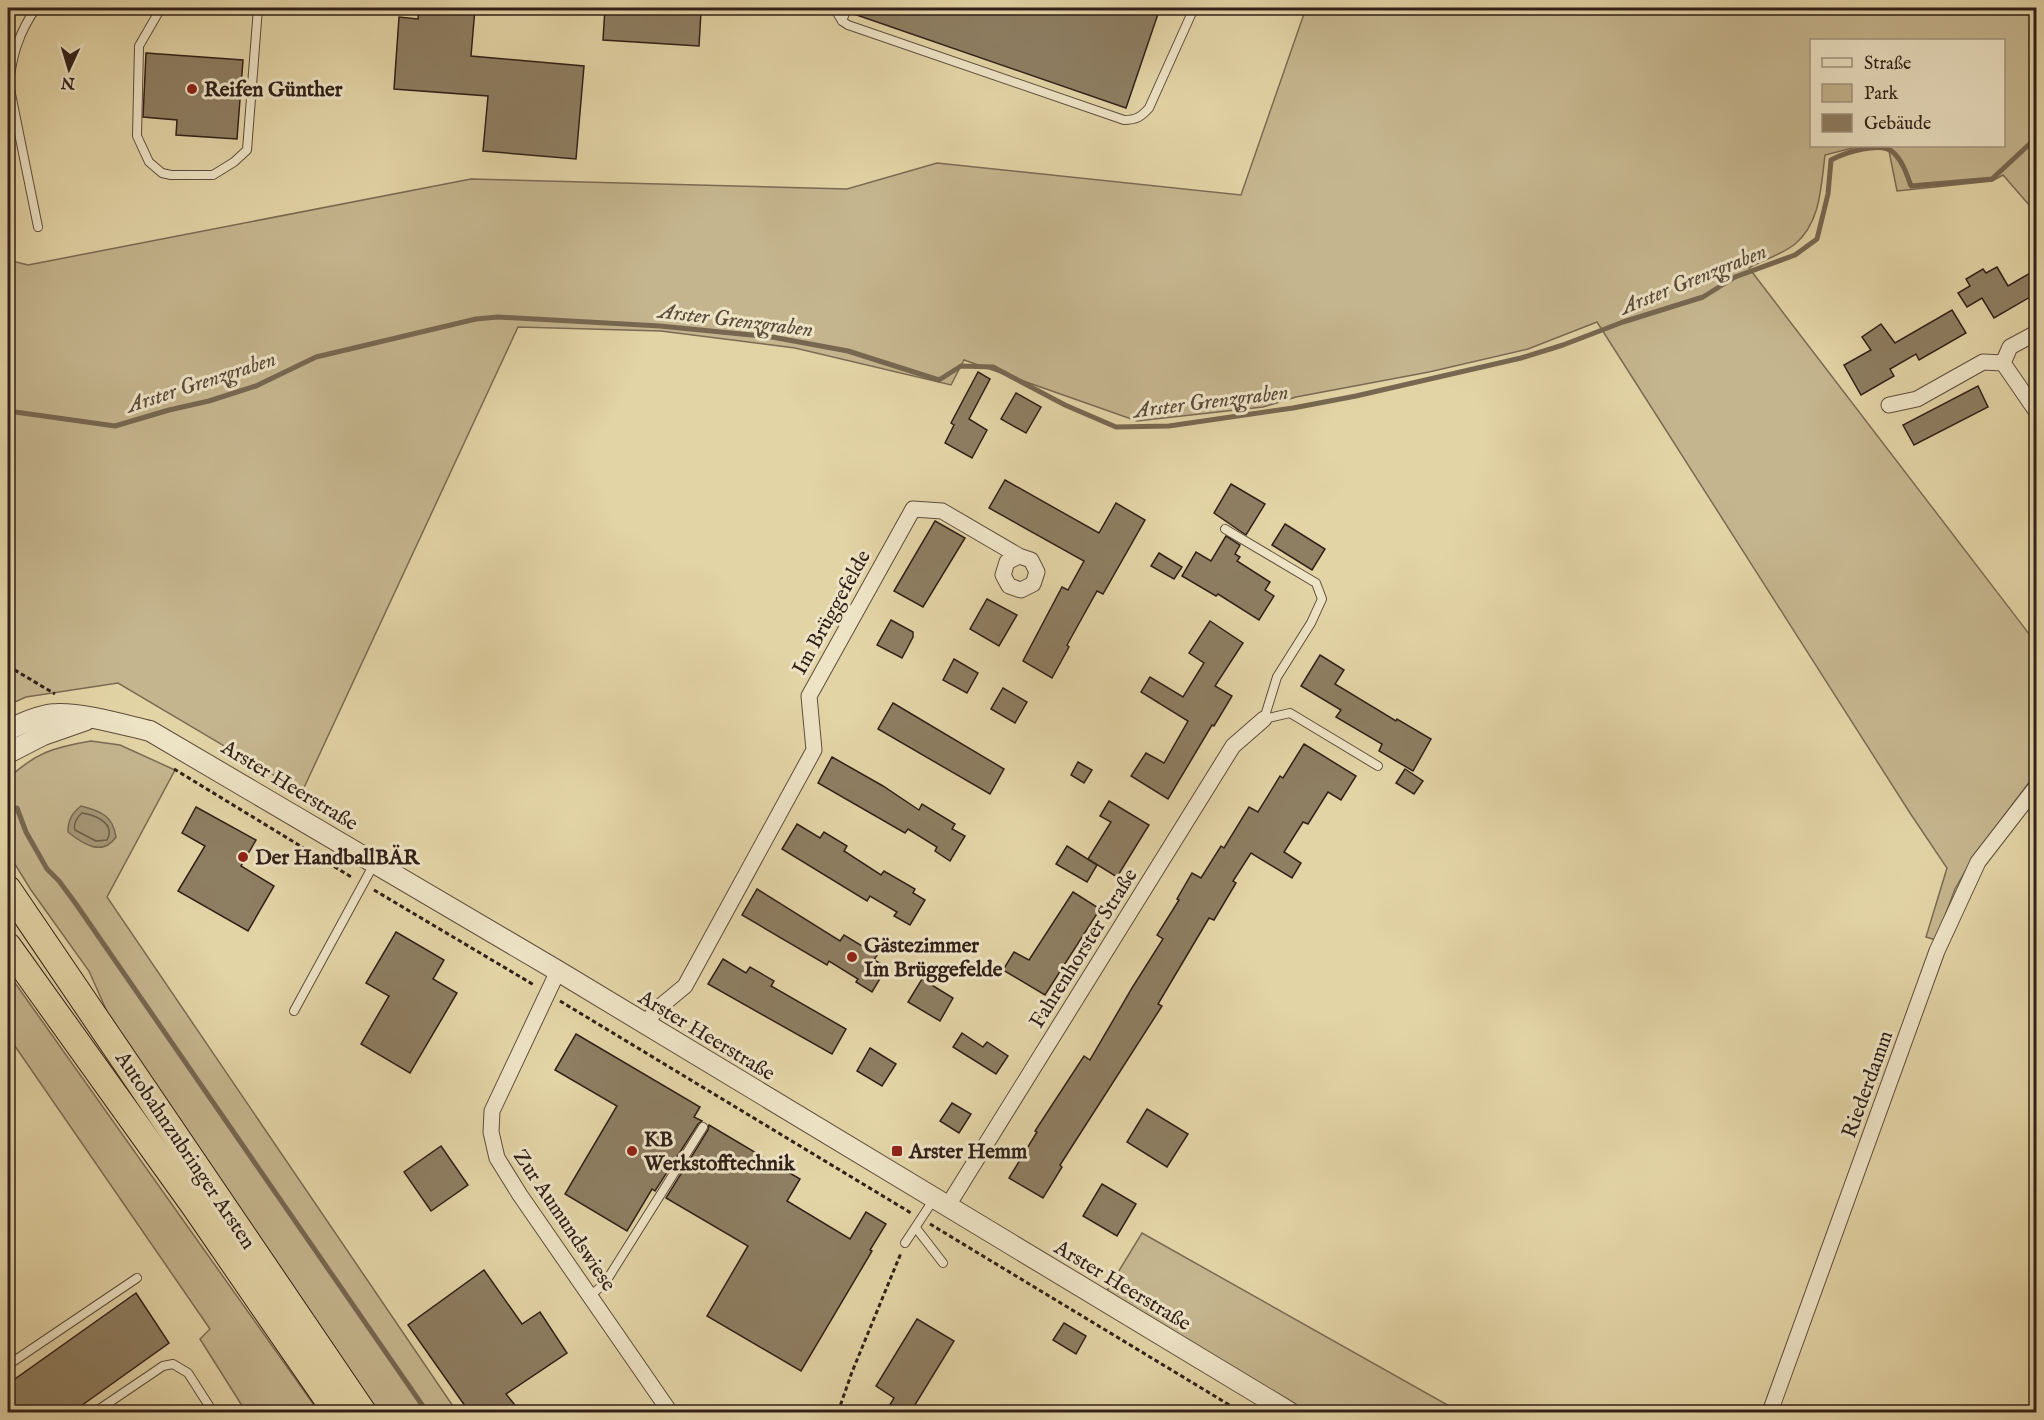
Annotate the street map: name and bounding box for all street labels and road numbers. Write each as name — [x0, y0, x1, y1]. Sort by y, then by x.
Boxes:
street label: Im Brüggefelde — [787, 545, 878, 680]
street label: Arster Heerstraße — [215, 734, 363, 838]
street label: Fahrenhorster Straße — [1024, 863, 1145, 1034]
street label: Arster Heerstraße — [632, 984, 780, 1088]
street label: Riederdamm — [1837, 1027, 1900, 1142]
street label: Autobahnzubringer Arsten — [108, 1046, 261, 1255]
street label: Zur Aumundswiese — [506, 1145, 621, 1297]
street label: Arster Heerstraße — [1048, 1234, 1196, 1338]

